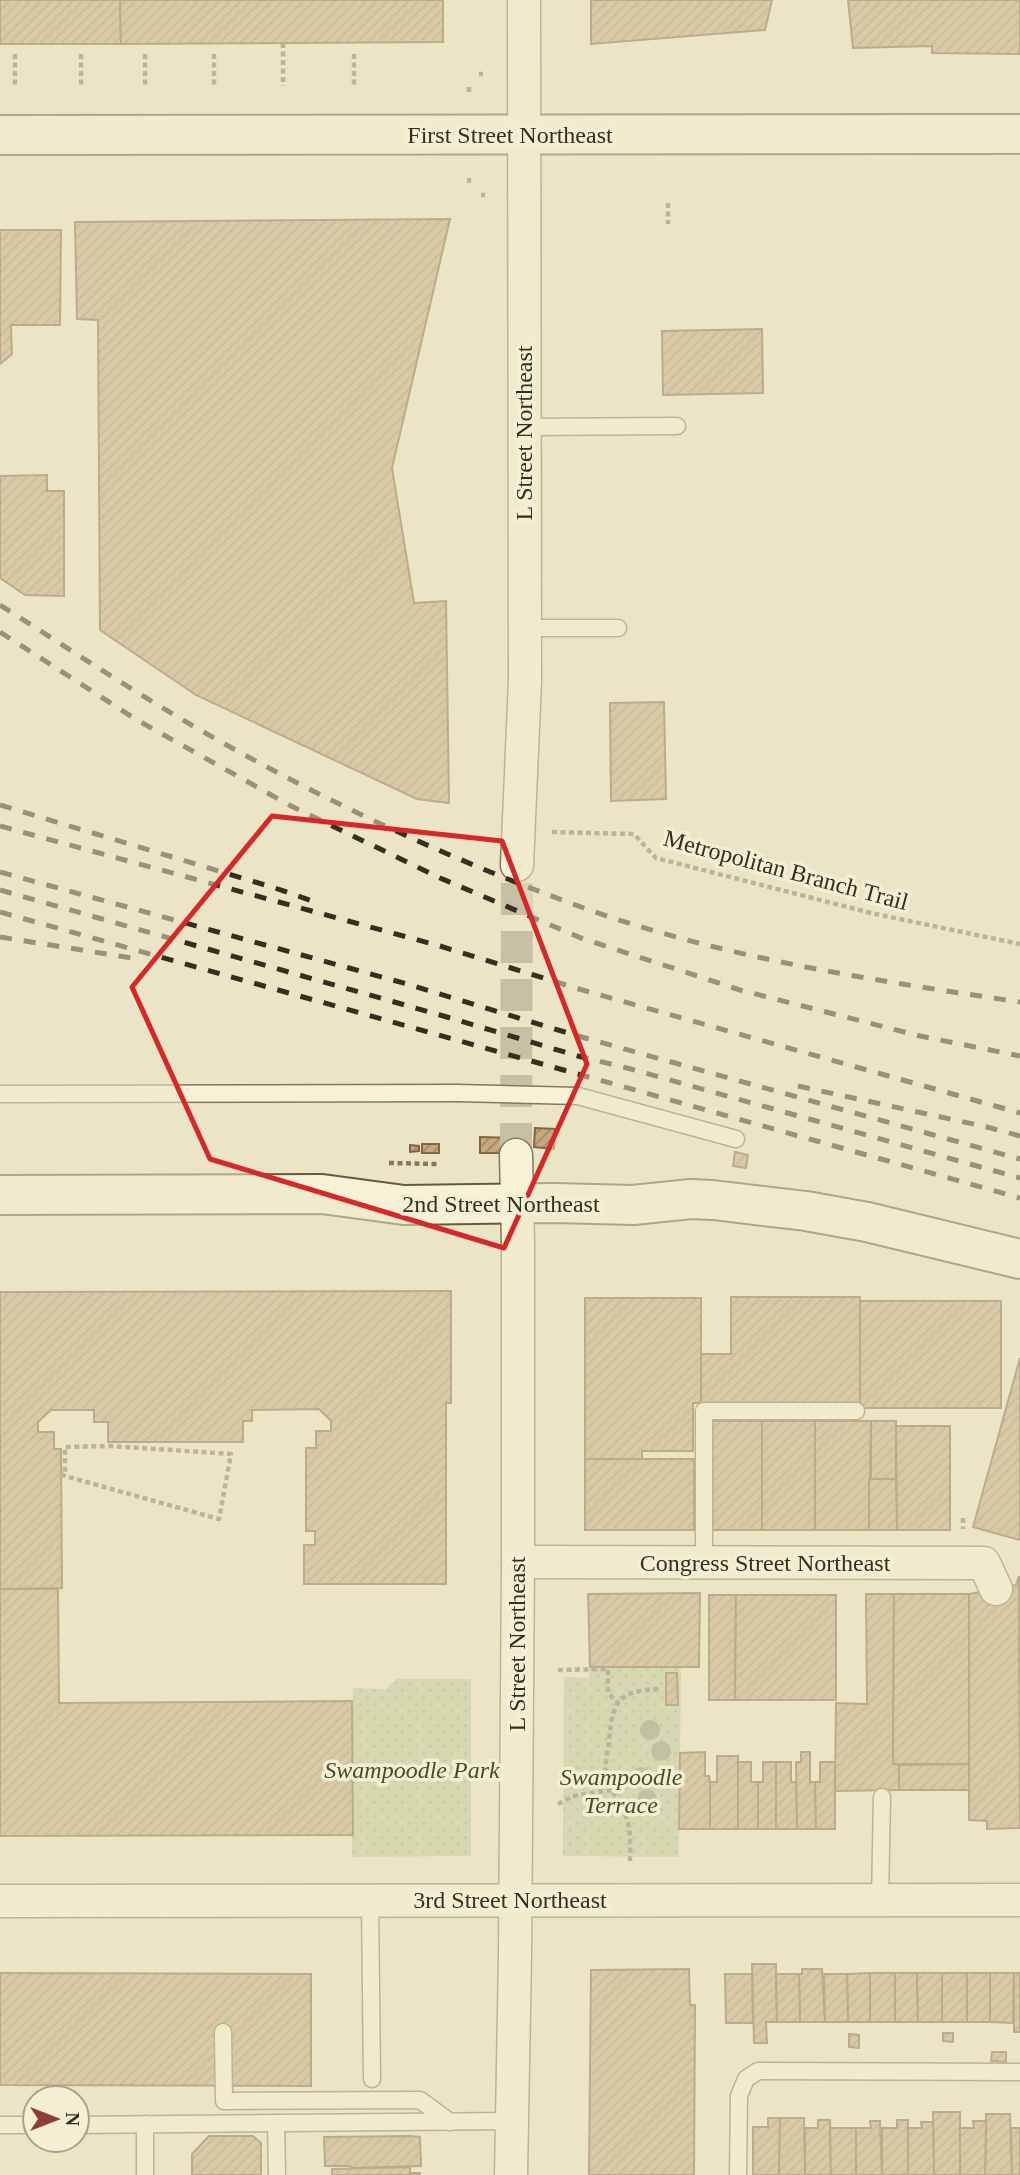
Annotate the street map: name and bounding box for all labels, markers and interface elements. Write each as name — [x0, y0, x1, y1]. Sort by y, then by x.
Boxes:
street label: First Street Northeast — [407, 122, 613, 148]
street label: L Street Northeast — [511, 345, 537, 521]
street label: Metropolitan Branch Trail — [661, 825, 911, 915]
street label: 2nd Street Northeast — [402, 1191, 600, 1217]
street label: Congress Street Northeast — [640, 1550, 891, 1576]
street label: L Street Northeast — [504, 1556, 530, 1732]
park label: Swampoodle Park — [324, 1757, 500, 1783]
park label: Swampoodle Terrace — [560, 1764, 683, 1818]
street label: 3rd Street Northeast — [413, 1887, 607, 1913]
north arrow — [21, 2084, 91, 2154]
text: N — [62, 2112, 83, 2126]

